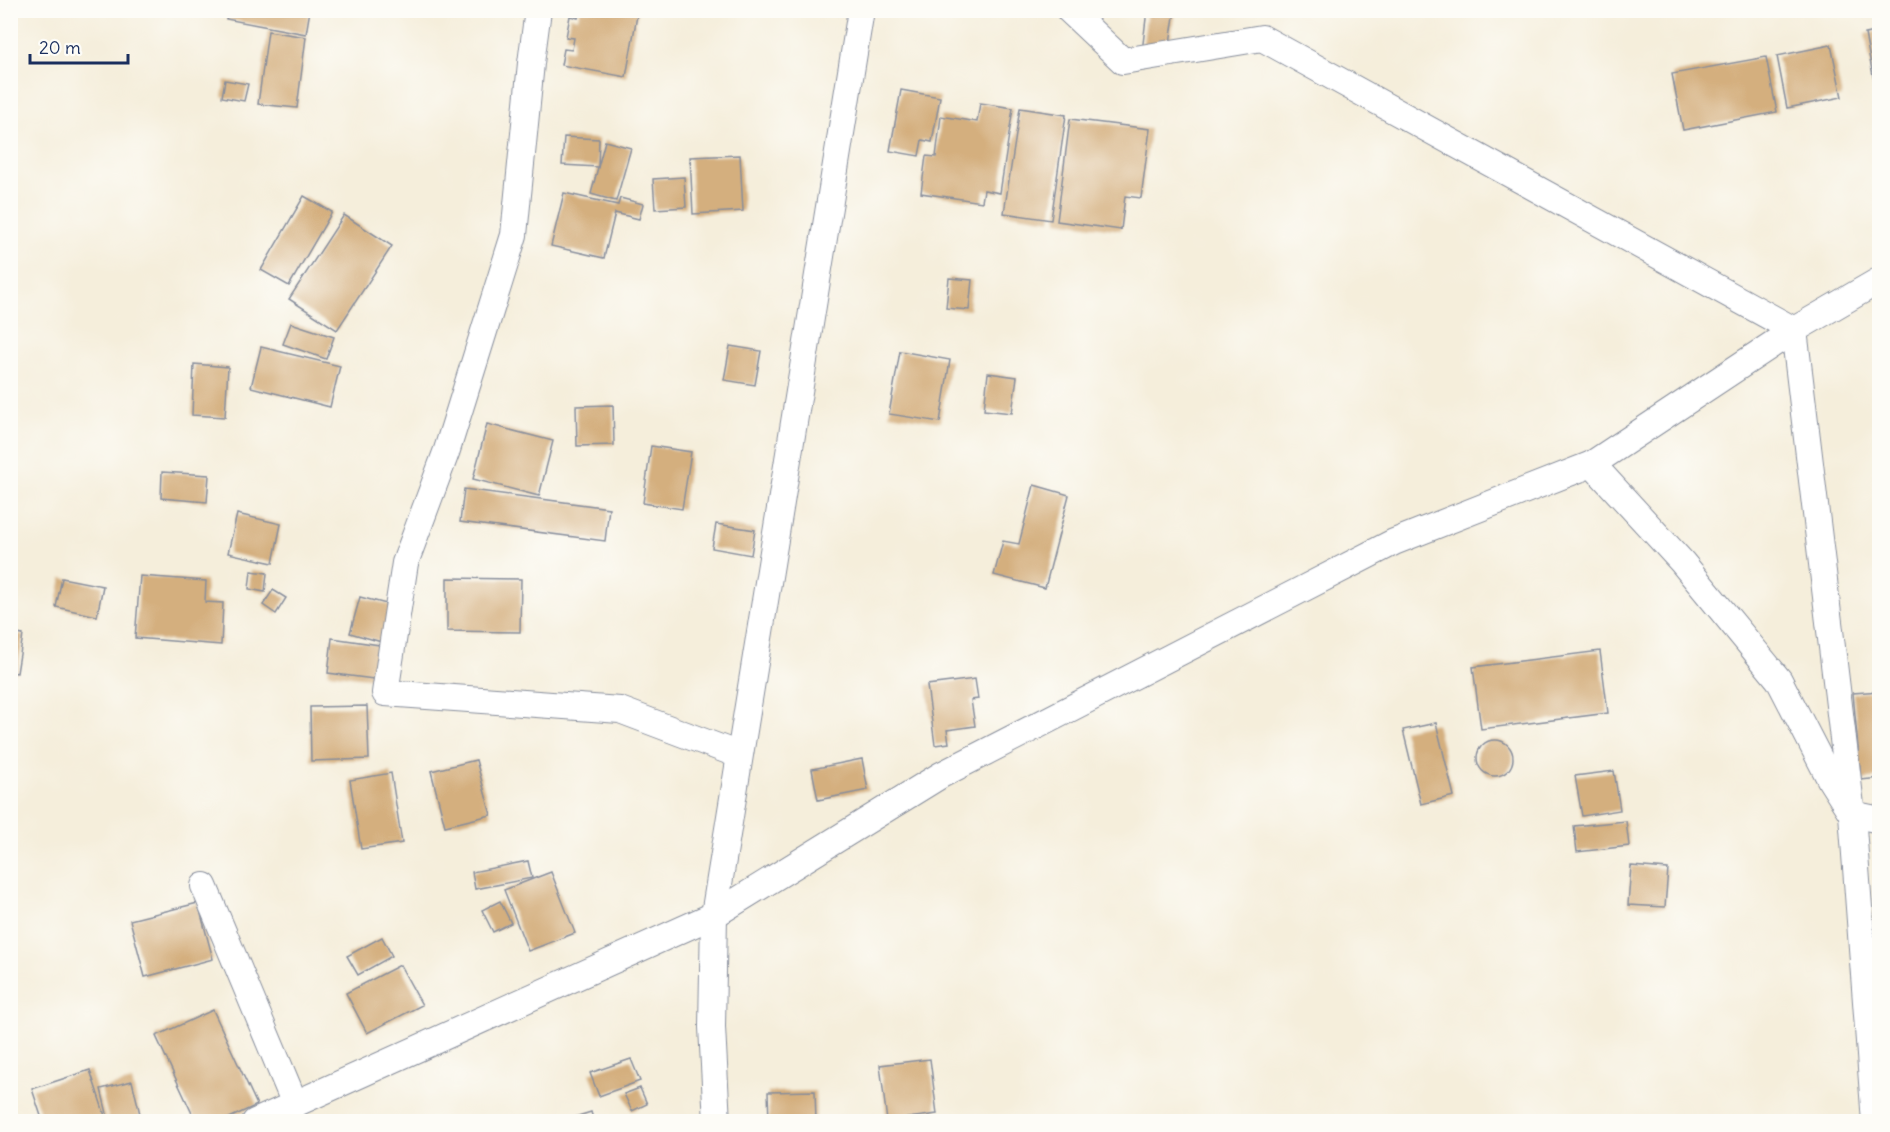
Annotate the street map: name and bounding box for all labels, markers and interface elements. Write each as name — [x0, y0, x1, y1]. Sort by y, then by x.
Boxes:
scale bar — [30, 27, 128, 65]
text: 20 m — [39, 36, 81, 59]

